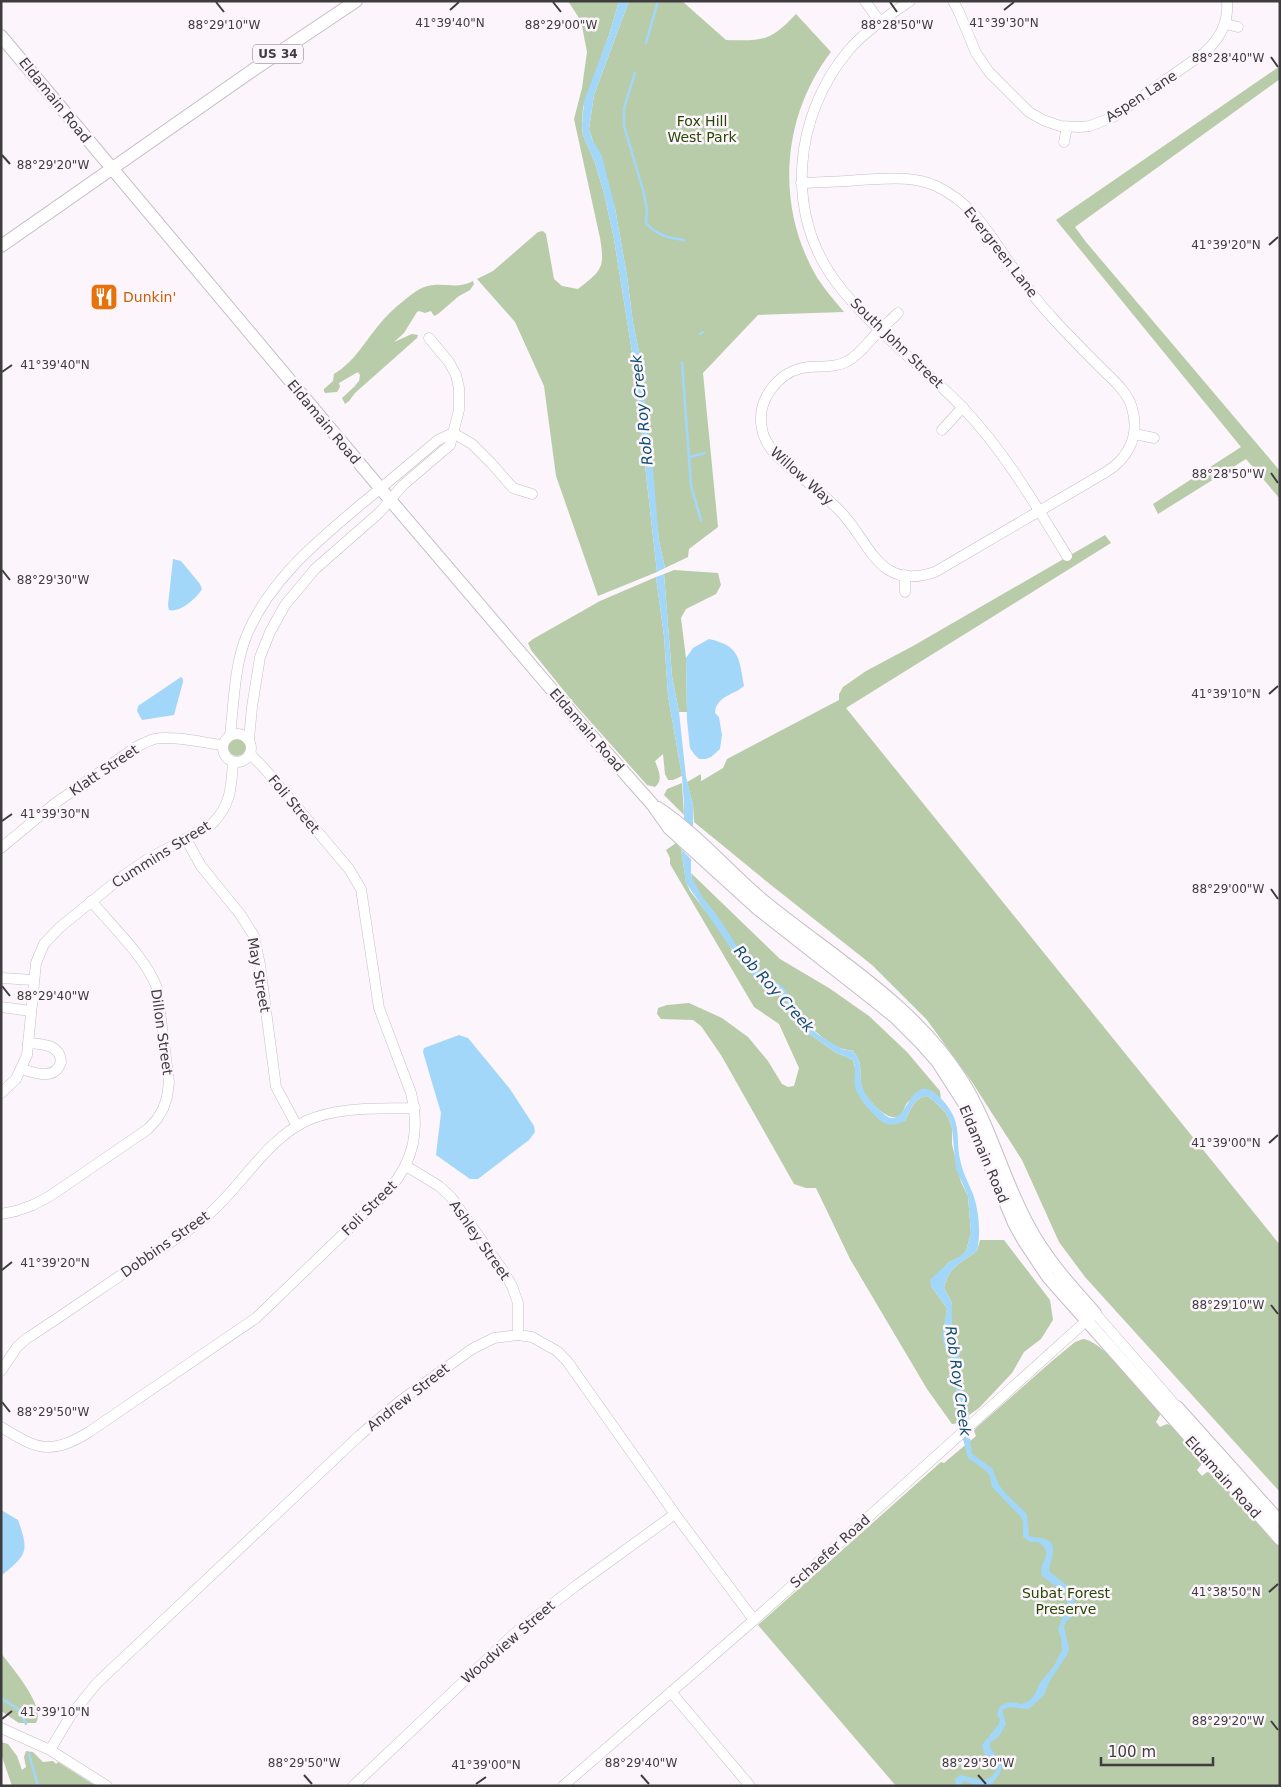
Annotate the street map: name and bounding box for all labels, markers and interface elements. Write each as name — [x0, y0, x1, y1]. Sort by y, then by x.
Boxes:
text: 41°39'40"N — [415, 16, 485, 30]
text: 41°39'30"N — [969, 16, 1039, 30]
text: 88°29'10"W — [188, 18, 260, 32]
text: 88°29'00"W — [525, 18, 597, 32]
text: 88°28'50"W — [861, 18, 933, 32]
road number: US 34 — [253, 44, 303, 64]
text: 88°28'40"W — [1192, 51, 1264, 65]
street label: Eldamain Road — [16, 54, 94, 146]
street label: Aspen Lane — [1102, 67, 1180, 125]
park label: Fox Hill West Park — [667, 113, 737, 145]
text: 88°29'20"W — [17, 158, 89, 172]
street label: Evergreen Lane — [961, 204, 1041, 300]
text: 41°39'20"N — [1191, 238, 1261, 252]
restaurant icon: Dunkin' — [89, 282, 119, 312]
place label: Dunkin' — [123, 289, 176, 305]
street label: South John Street — [847, 295, 947, 392]
water label: Rob Roy Creek — [627, 353, 657, 466]
text: 41°39'40"N — [20, 358, 90, 372]
street label: Eldamain Road — [284, 377, 364, 467]
street label: Willow Way — [767, 443, 837, 509]
text: 88°28'50"W — [1192, 467, 1264, 481]
text: 88°29'30"W — [17, 573, 89, 587]
street label: Eldamain Road — [547, 685, 627, 775]
text: 41°39'10"N — [1191, 687, 1261, 701]
street label: Klatt Street — [67, 741, 142, 799]
street label: Foli Street — [265, 772, 323, 837]
text: 41°39'30"N — [20, 807, 90, 821]
street label: Cummins Street — [109, 817, 214, 891]
text: 88°29'00"W — [1192, 882, 1264, 896]
street label: May Street — [245, 936, 274, 1014]
water label: Rob Roy Creek — [730, 942, 819, 1037]
street label: Dillon Street — [148, 988, 176, 1077]
text: 88°29'40"W — [17, 989, 89, 1003]
street label: Eldamain Road — [956, 1103, 1012, 1205]
text: 41°39'00"N — [1191, 1136, 1261, 1150]
street label: Foli Street — [338, 1177, 400, 1239]
street label: Ashley Street — [447, 1197, 514, 1283]
street label: Dobbins Street — [118, 1207, 213, 1280]
text: 41°39'20"N — [20, 1256, 90, 1270]
text: 88°29'10"W — [1192, 1298, 1264, 1312]
water label: Rob Roy Creek — [941, 1325, 975, 1438]
street label: Andrew Street — [364, 1360, 453, 1434]
text: 88°29'50"W — [17, 1405, 89, 1419]
street label: Eldamain Road — [1182, 1433, 1264, 1521]
street label: Schaefer Road — [787, 1511, 873, 1591]
park label: Subat Forest Preserve — [1022, 1585, 1111, 1617]
text: 41°38'50"N — [1191, 1585, 1261, 1599]
street label: Woodview Street — [458, 1597, 558, 1687]
text: 41°39'10"N — [20, 1705, 90, 1719]
text: 88°29'20"W — [1192, 1714, 1264, 1728]
scale bar — [1101, 1734, 1214, 1766]
text: 100 m — [1108, 1743, 1156, 1761]
text: 88°29'50"W — [268, 1756, 340, 1770]
text: 88°29'40"W — [605, 1756, 677, 1770]
text: 88°29'30"W — [942, 1756, 1014, 1770]
text: 41°39'00"N — [451, 1758, 521, 1772]

